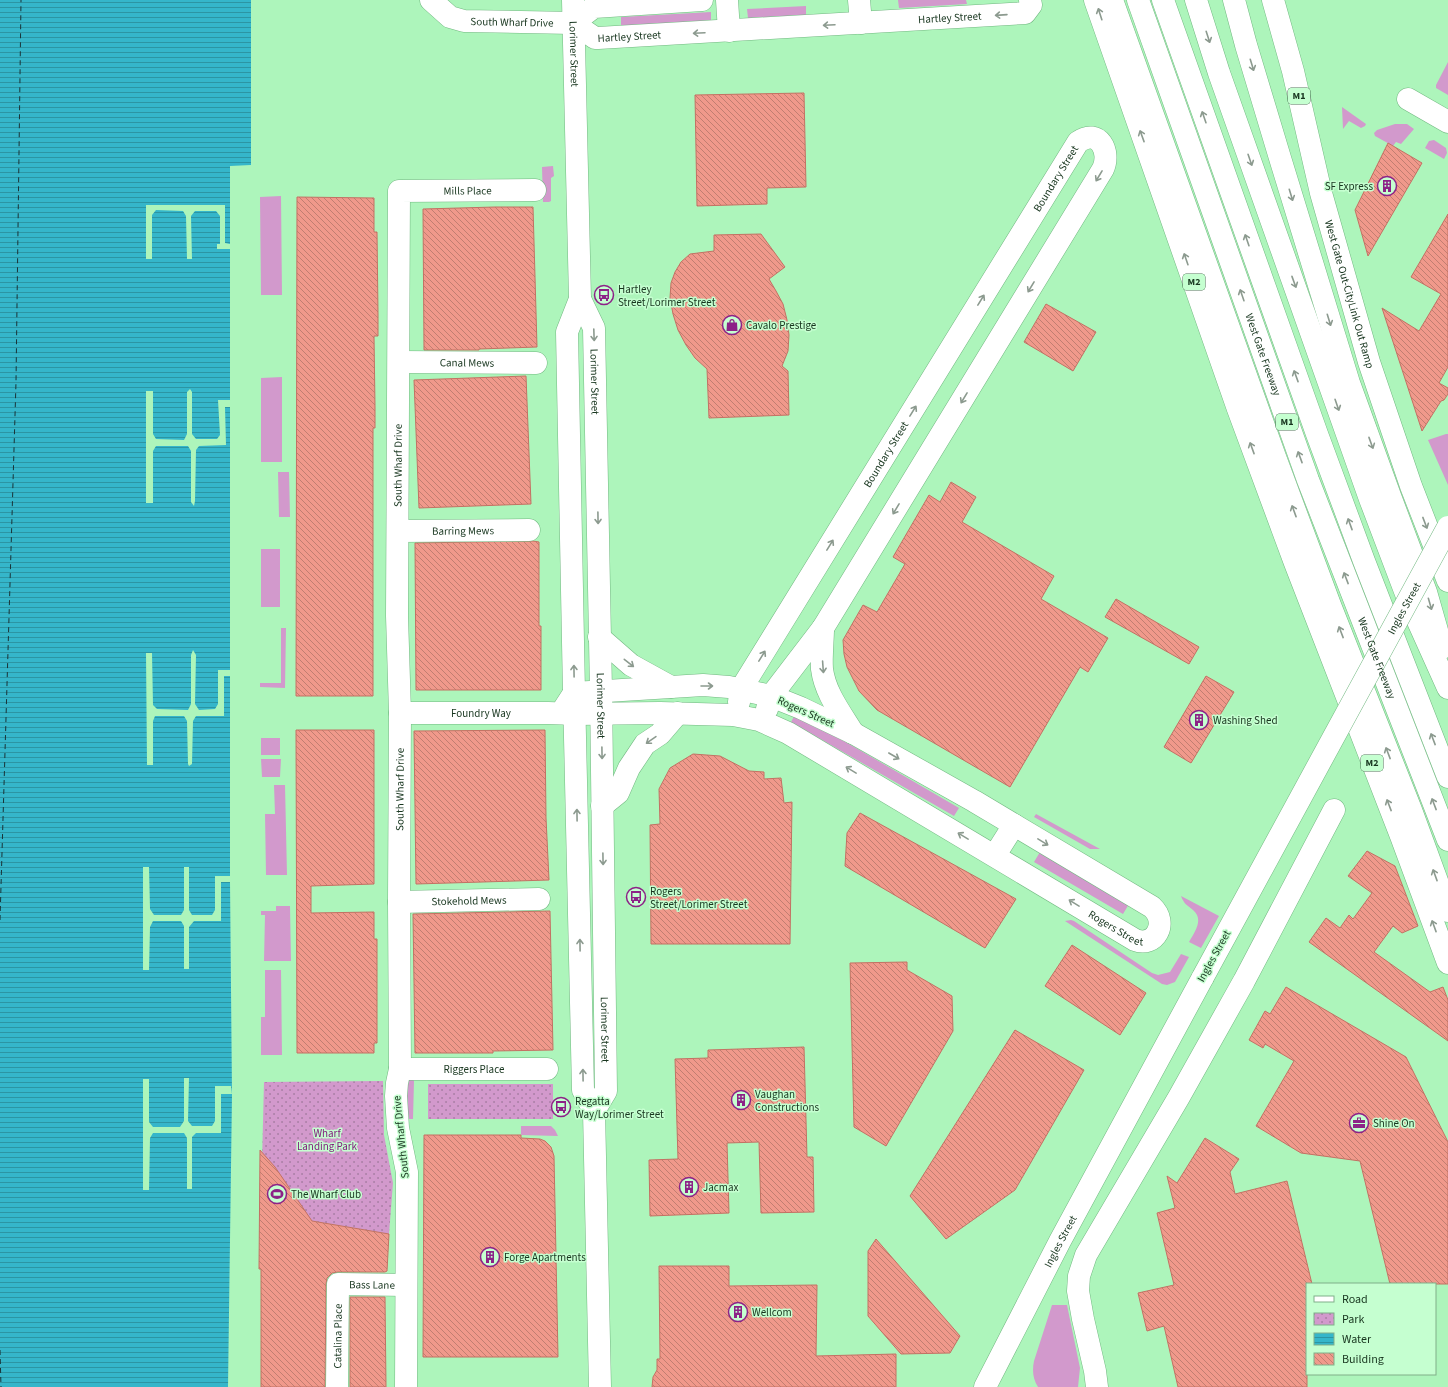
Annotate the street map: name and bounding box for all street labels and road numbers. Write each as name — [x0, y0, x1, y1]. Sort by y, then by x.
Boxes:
street label: Hartley Street — [918, 8, 982, 27]
street label: South Wharf Drive — [470, 14, 554, 30]
street label: Lorimer Street — [566, 21, 583, 87]
street label: Hartley Street — [597, 27, 662, 46]
road number: M1 — [1288, 88, 1310, 104]
street label: Boundary Street — [1030, 142, 1082, 214]
street label: Mills Place — [444, 183, 492, 198]
street label: West Gate Out-CityLink Out Ramp — [1321, 218, 1378, 370]
road number: M2 — [1183, 274, 1205, 290]
street label: West Gate Freeway — [1242, 311, 1285, 398]
street label: Lorimer Street — [587, 349, 603, 415]
street label: Canal Mews — [440, 355, 495, 370]
road number: M1 — [1276, 414, 1298, 430]
street label: Boundary Street — [860, 418, 912, 490]
street label: South Wharf Drive — [390, 423, 405, 507]
street label: Barring Mews — [432, 523, 495, 538]
street label: Ingles Street — [1384, 579, 1424, 637]
street label: West Gate Freeway — [1355, 615, 1400, 701]
street label: Lorimer Street — [593, 673, 609, 739]
street label: Rogers Street — [775, 693, 837, 731]
street label: Foundry Way — [451, 706, 511, 721]
street label: South Wharf Drive — [392, 747, 407, 831]
road number: M2 — [1361, 755, 1383, 771]
street label: Stokehold Mews — [431, 892, 507, 909]
street label: Rogers Street — [1086, 906, 1144, 949]
street label: Ingles Street — [1194, 927, 1235, 985]
street label: Lorimer Street — [597, 997, 613, 1063]
street label: Riggers Place — [444, 1062, 505, 1077]
street label: South Wharf Drive — [389, 1094, 413, 1179]
street label: Ingles Street — [1040, 1212, 1080, 1270]
street label: Bass Lane — [349, 1277, 396, 1292]
street label: Catalina Place — [330, 1303, 345, 1369]

